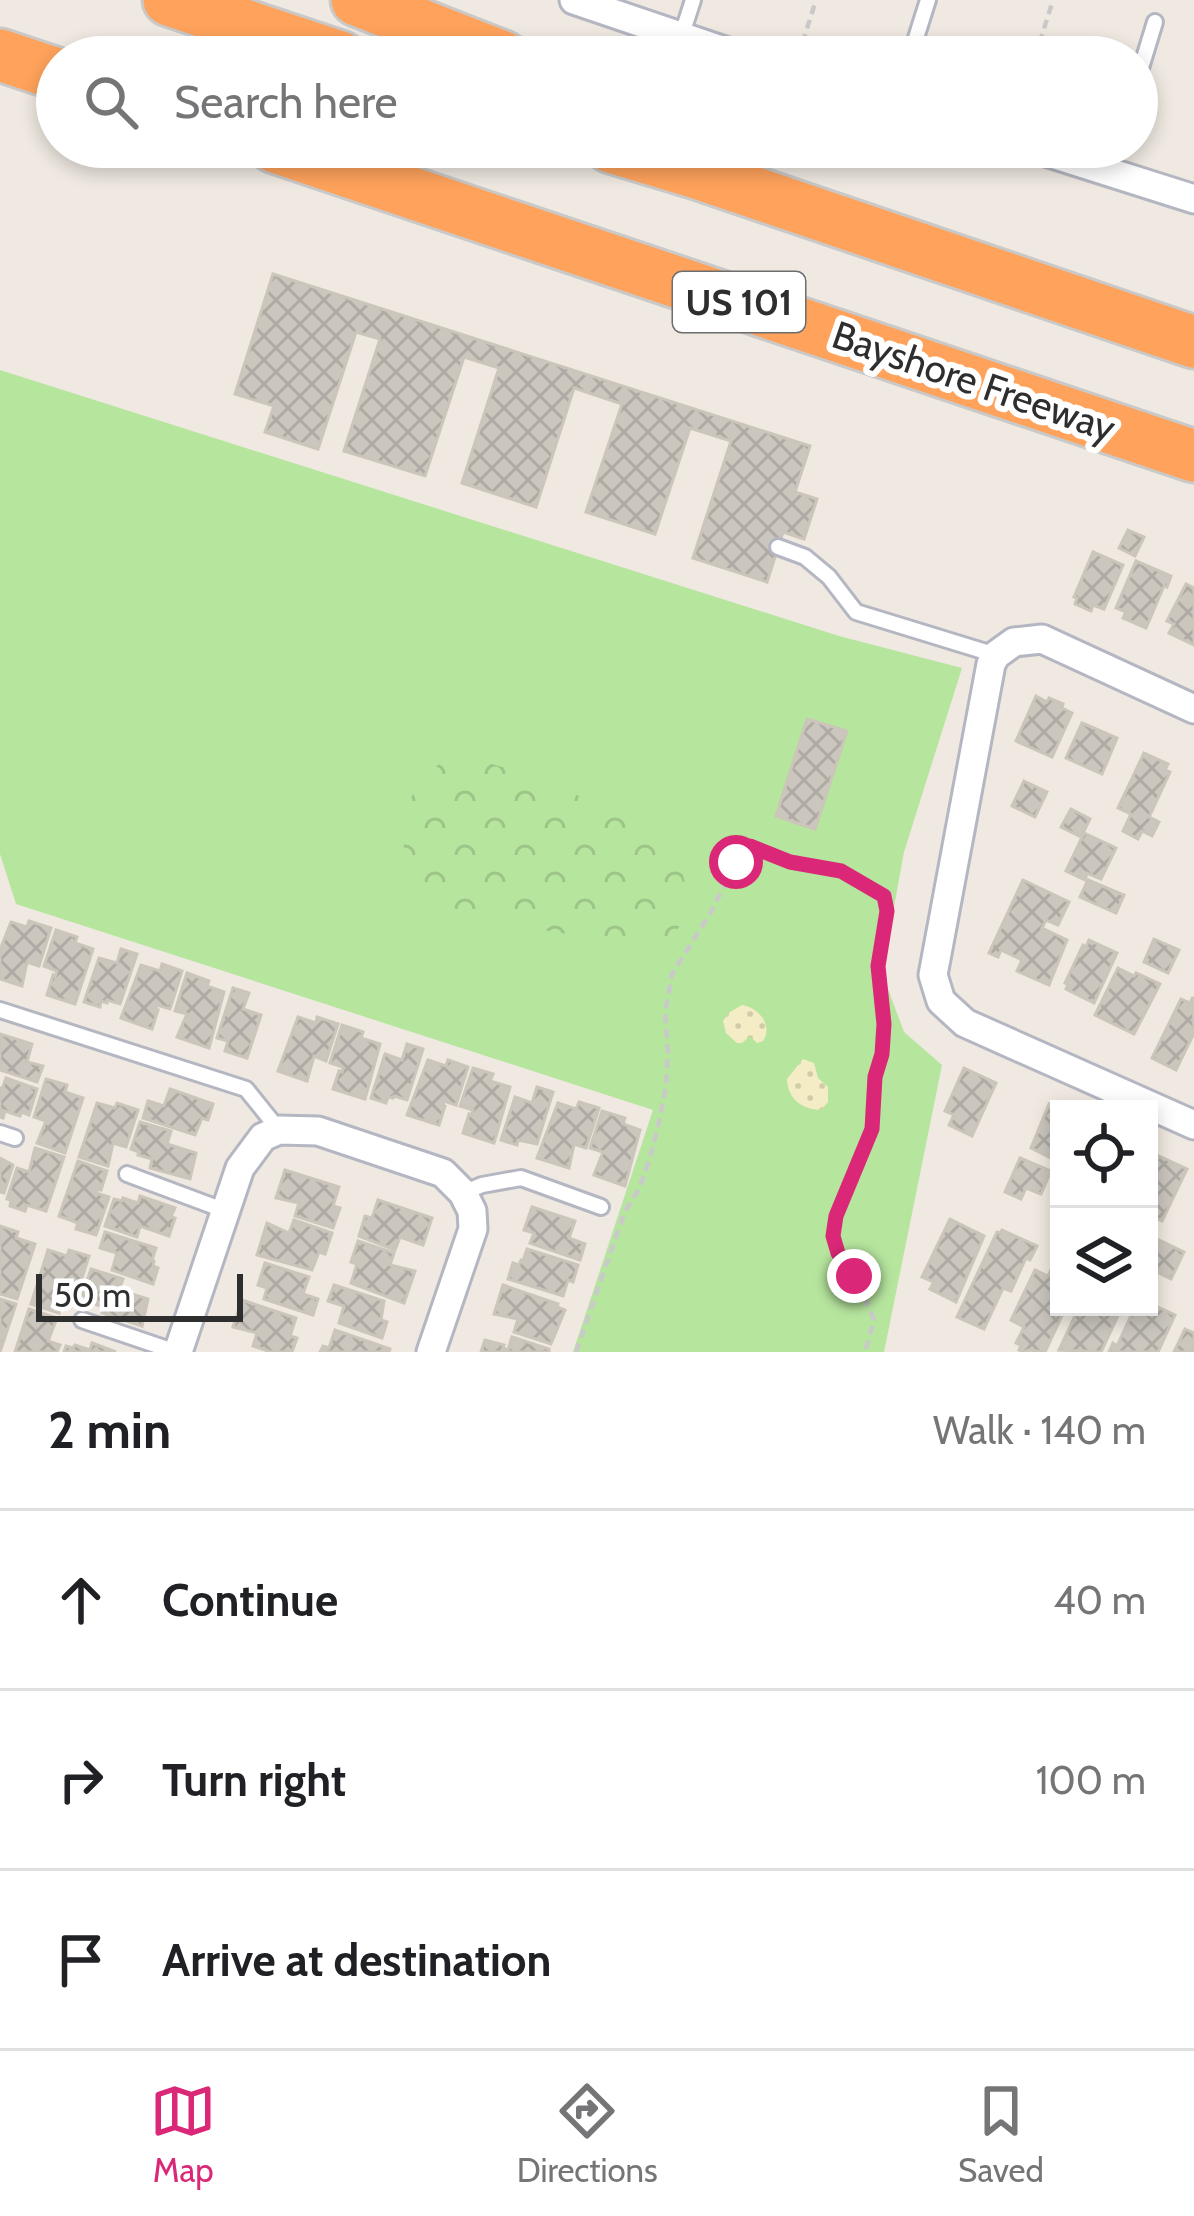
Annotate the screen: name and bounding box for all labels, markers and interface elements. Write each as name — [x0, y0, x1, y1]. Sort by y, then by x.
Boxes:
search box — [36, 36, 1158, 168]
icon: search — [78, 69, 144, 135]
text: Search here — [174, 75, 398, 129]
road number: US 101 — [673, 272, 805, 332]
street label: Bayshore Freeway — [826, 310, 1122, 452]
route start — [709, 835, 763, 889]
map controls — [1050, 1100, 1158, 1316]
button: locate — [1050, 1100, 1158, 1208]
button: layers — [1050, 1208, 1158, 1316]
route end — [827, 1249, 881, 1303]
scale bar — [36, 1268, 243, 1321]
text: 50 m — [54, 1275, 131, 1315]
text: 2 min — [48, 1399, 171, 1461]
text: Walk · 140 m — [933, 1406, 1146, 1454]
icon: ahead — [48, 1567, 114, 1633]
text: Continue — [162, 1573, 338, 1627]
text: 40 m — [1053, 1576, 1146, 1624]
icon: right — [48, 1747, 114, 1813]
text: Turn right — [162, 1753, 346, 1807]
text: 100 m — [1036, 1756, 1146, 1804]
icon: arrive — [48, 1927, 114, 1993]
text: Arrive at destination — [162, 1933, 551, 1987]
tab: Map — [150, 2078, 216, 2190]
tab: Directions — [517, 2078, 658, 2190]
tab: Saved — [958, 2078, 1044, 2190]

